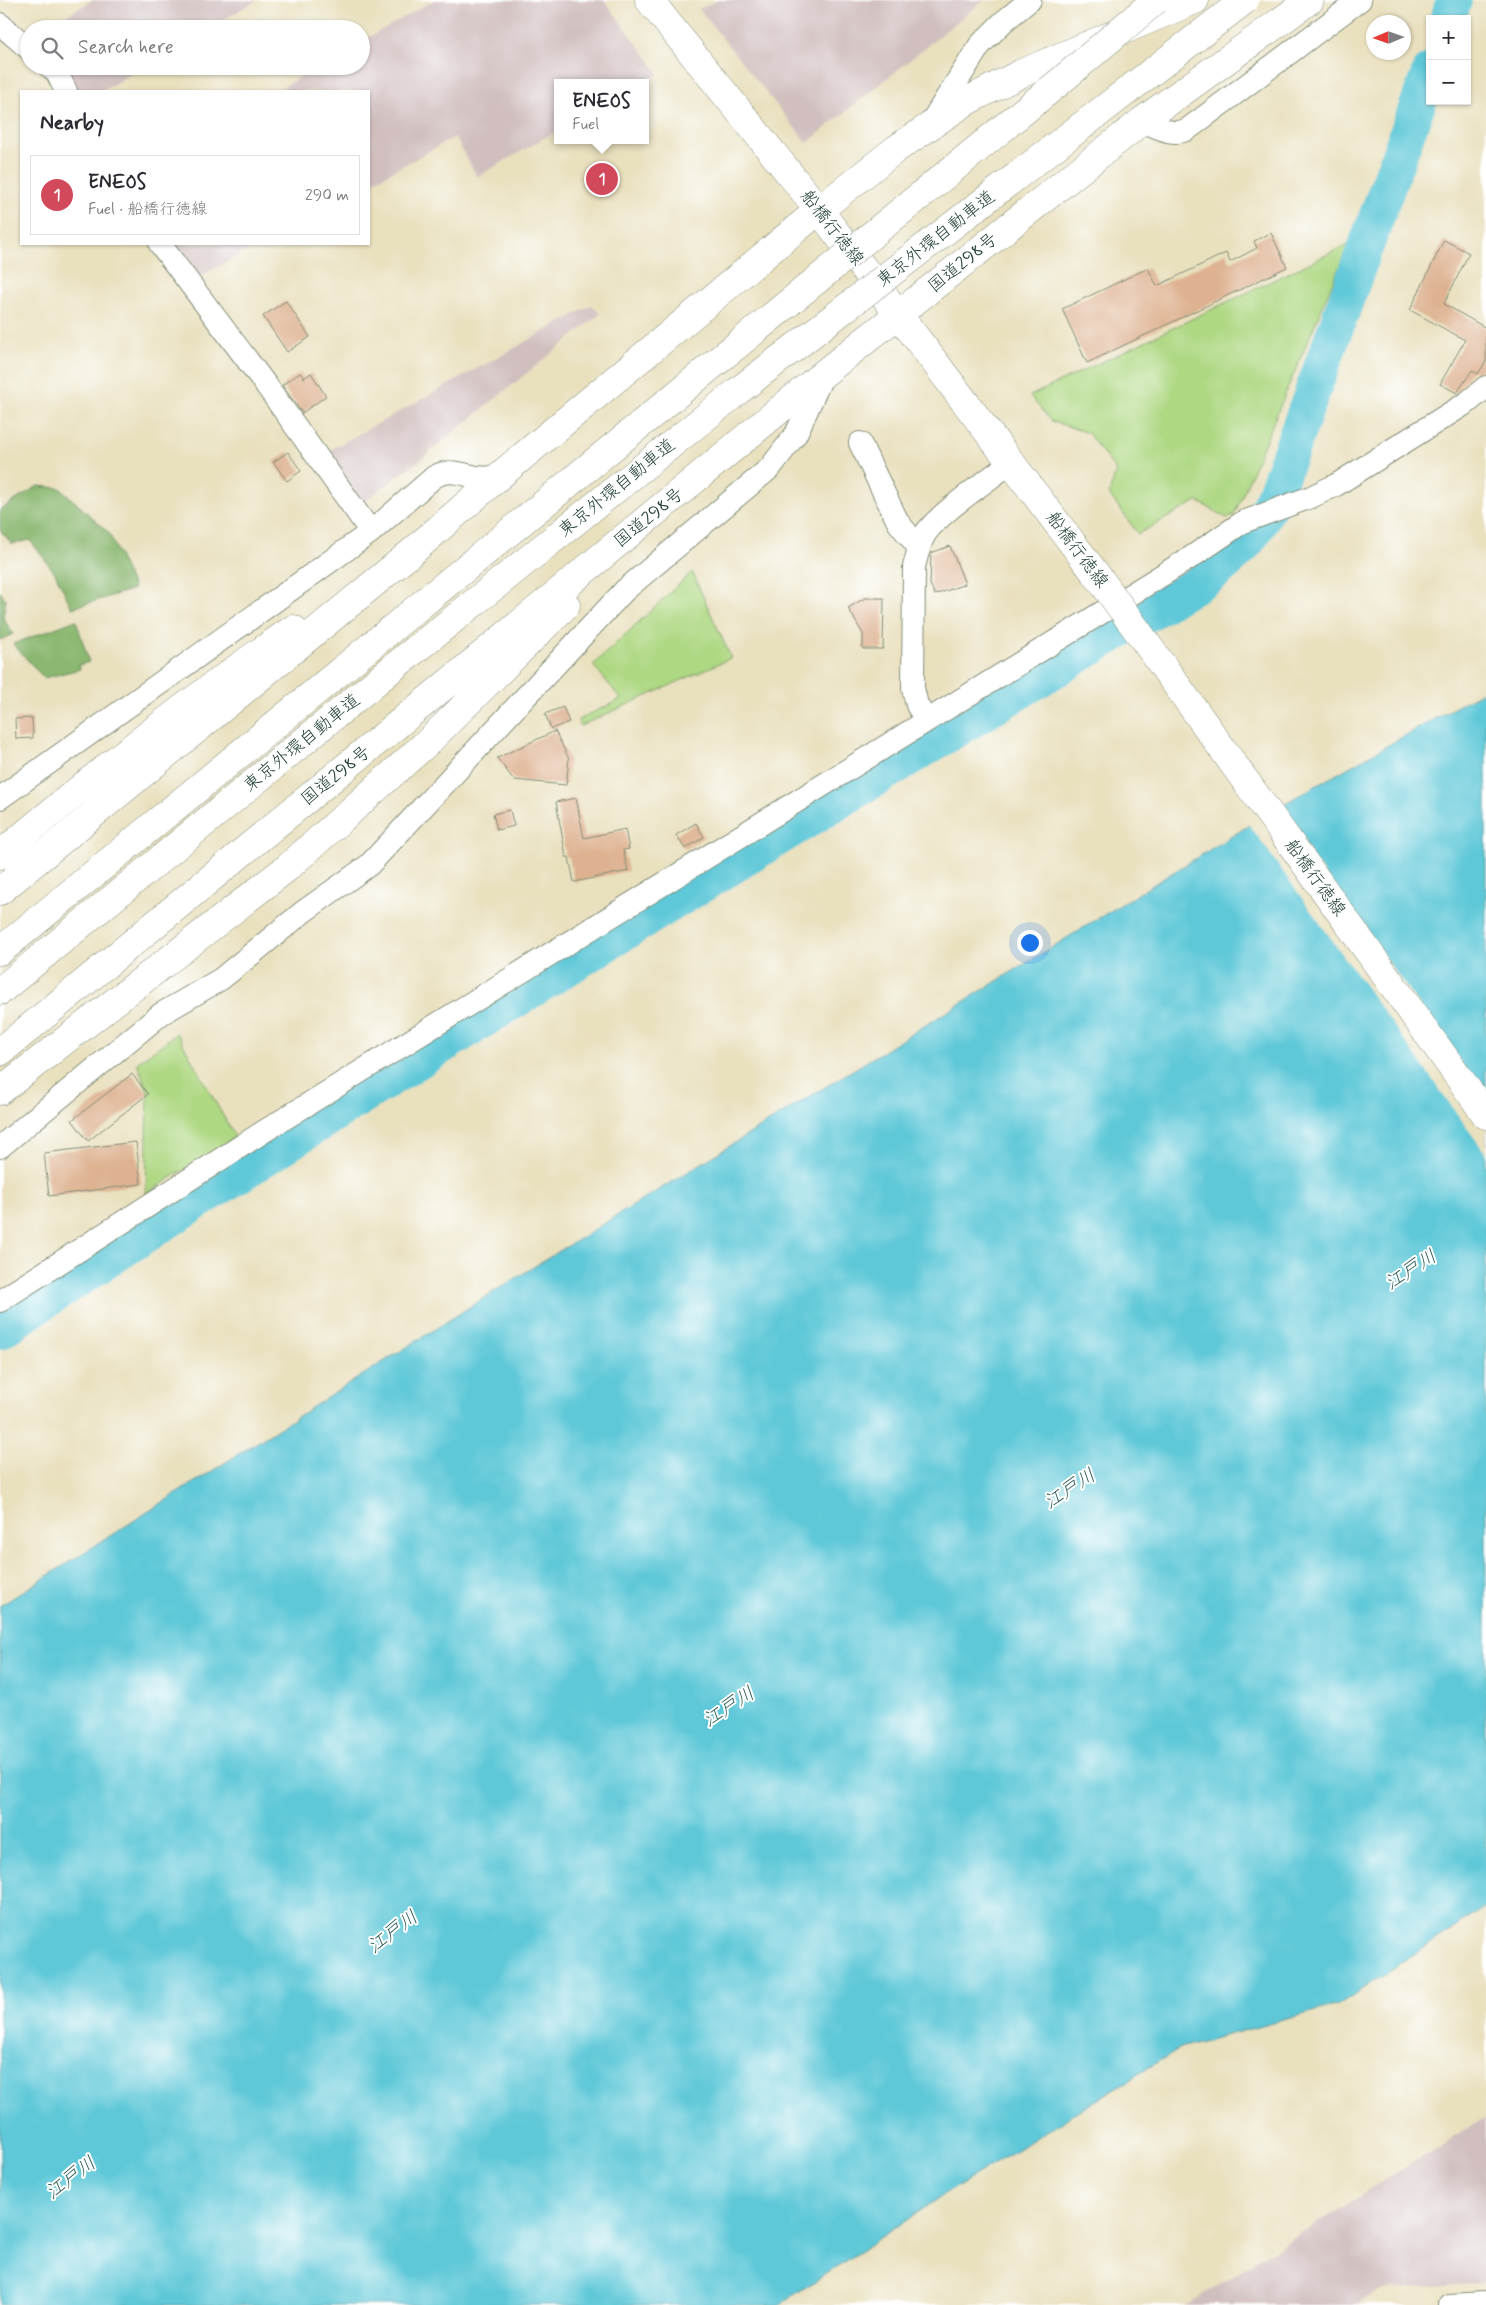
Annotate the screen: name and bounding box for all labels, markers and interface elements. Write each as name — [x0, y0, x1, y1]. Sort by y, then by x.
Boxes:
north arrow — [1366, 15, 1411, 60]
map controls — [1426, 15, 1471, 105]
button: + — [1426, 15, 1471, 60]
search box — [20, 20, 370, 75]
icon: search — [38, 34, 66, 62]
text: Search here — [78, 35, 174, 60]
button: − — [1426, 60, 1471, 105]
popup — [554, 79, 649, 144]
text: ENEOS — [572, 89, 631, 114]
text: Nearby — [40, 109, 104, 137]
text: Fuel — [572, 114, 599, 135]
pin: 1 — [586, 160, 618, 198]
text: ENEOS — [88, 170, 147, 195]
text: 1 — [53, 185, 61, 206]
text: 290 m — [305, 185, 349, 206]
street label: 船橋行徳線 — [795, 185, 869, 271]
street label: 東京外環自動車道 — [872, 185, 1000, 293]
text: Fuel · 船橋行徳線 — [88, 199, 207, 220]
street label: 国道298号 — [923, 227, 1003, 299]
street label: 東京外環自動車道 — [553, 433, 681, 543]
street label: 国道298号 — [609, 482, 689, 554]
street label: 船橋行徳線 — [1040, 507, 1114, 593]
street label: 東京外環自動車道 — [238, 688, 366, 798]
street label: 国道298号 — [296, 740, 376, 812]
street label: 船橋行徳線 — [1279, 835, 1351, 921]
your location — [1017, 930, 1043, 956]
water label: 江戸川 — [1380, 1244, 1442, 1296]
water label: 江戸川 — [1039, 1463, 1101, 1515]
water label: 江戸川 — [698, 1681, 760, 1733]
water label: 江戸川 — [363, 1905, 423, 1959]
water label: 江戸川 — [41, 2151, 101, 2205]

